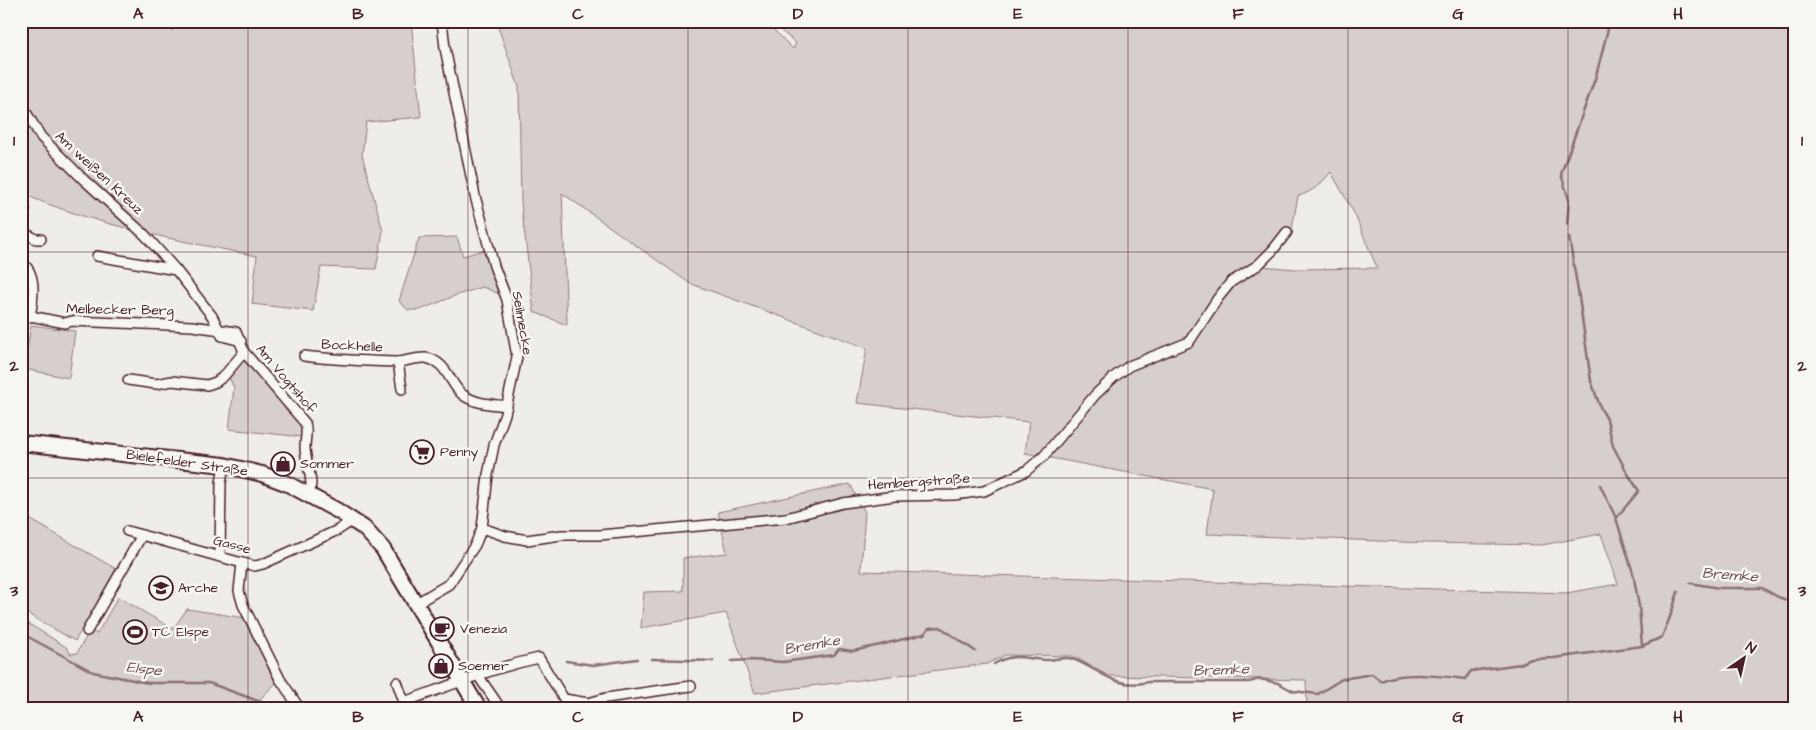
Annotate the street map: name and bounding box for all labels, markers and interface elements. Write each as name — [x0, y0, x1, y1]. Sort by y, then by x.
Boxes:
text: A — [133, 3, 144, 25]
text: B — [352, 3, 364, 25]
text: C — [572, 3, 584, 25]
text: D — [793, 3, 804, 25]
text: E — [1013, 3, 1023, 25]
text: F — [1232, 3, 1244, 25]
text: G — [1452, 3, 1464, 25]
text: H — [1673, 3, 1683, 25]
street label: Am weißen Kreuz — [50, 127, 148, 219]
text: 1 — [13, 130, 16, 152]
text: 1 — [1801, 130, 1804, 152]
street label: Seilmecke — [507, 290, 538, 357]
street label: Melbecker Berg — [66, 299, 174, 321]
street label: Bockhelle — [321, 334, 384, 358]
street label: Am Vogtshof — [251, 340, 321, 419]
text: 2 — [8, 355, 19, 377]
text: 2 — [1796, 355, 1807, 377]
supermarket icon: Penny — [409, 439, 435, 465]
place label: Penny — [440, 442, 479, 462]
street label: Bielefelder Straße — [125, 445, 250, 481]
shop icon: Sommer — [270, 451, 296, 477]
place label: Sommer — [300, 454, 354, 474]
street label: Hembergstraße — [867, 468, 971, 496]
street label: Gasse — [211, 530, 254, 560]
water label: Bremke — [1701, 563, 1760, 587]
school or university icon: Arche — [148, 575, 174, 601]
place label: Arche — [178, 578, 218, 598]
text: 3 — [9, 580, 19, 602]
text: 3 — [1797, 580, 1807, 602]
cafe icon: Venezia — [429, 616, 455, 642]
sports icon: TC Elspe — [122, 619, 148, 645]
place label: Venezia — [460, 619, 507, 639]
place label: TC Elspe — [152, 622, 210, 642]
water label: Bremke — [783, 630, 842, 660]
north arrow — [1718, 632, 1768, 682]
text: N — [1741, 637, 1760, 659]
shop icon: Soemer — [428, 653, 454, 679]
water label: Elspe — [125, 656, 164, 682]
place label: Soemer — [458, 656, 509, 676]
water label: Bremke — [1193, 658, 1250, 681]
text: A — [133, 706, 144, 728]
text: B — [352, 706, 364, 728]
text: C — [572, 706, 584, 728]
text: D — [793, 706, 804, 728]
text: E — [1013, 706, 1023, 728]
text: F — [1232, 706, 1244, 728]
text: G — [1452, 706, 1464, 728]
text: H — [1673, 706, 1683, 728]

